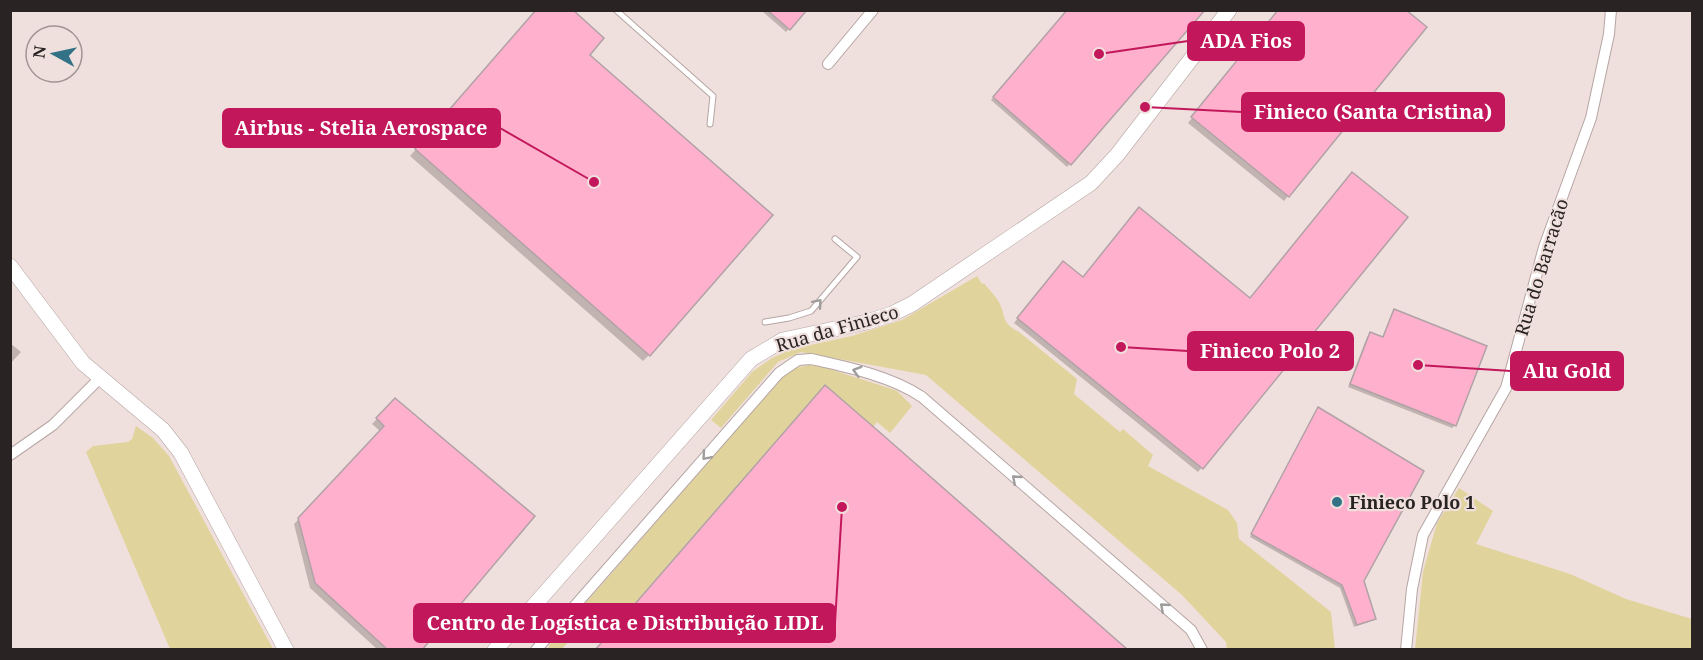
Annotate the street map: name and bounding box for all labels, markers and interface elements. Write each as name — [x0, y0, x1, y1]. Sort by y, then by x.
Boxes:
callout: ADA Fios — [1188, 22, 1304, 60]
north arrow — [24, 24, 84, 84]
text: ADA Fios — [1200, 27, 1292, 54]
text: N — [27, 44, 51, 60]
callout: Finieco (Santa Cristina) — [1242, 93, 1504, 131]
text: Finieco (Santa Cristina) — [1254, 98, 1492, 125]
callout: Airbus - Stelia Aerospace — [223, 109, 500, 147]
text: Airbus - Stelia Aerospace — [235, 114, 487, 141]
street label: Rua do Barracão — [1509, 196, 1573, 338]
street label: Rua da Finieco — [773, 299, 901, 357]
one-way arrow — [811, 299, 822, 310]
callout: Finieco Polo 2 — [1188, 332, 1353, 370]
text: Finieco Polo 2 — [1200, 337, 1340, 364]
callout: Alu Gold — [1511, 352, 1623, 390]
text: Alu Gold — [1523, 357, 1611, 384]
one-way arrow — [852, 366, 862, 379]
one-way arrow — [702, 449, 713, 460]
one-way arrow — [1012, 475, 1023, 486]
place label: Finieco Polo 1 — [1349, 490, 1475, 514]
marker: Finieco Polo 1 — [1330, 495, 1344, 509]
one-way arrow — [1160, 603, 1170, 614]
callout: Centro de Logística e Distribuição LIDL — [414, 604, 835, 642]
text: Centro de Logística e Distribuição LIDL — [426, 609, 824, 636]

